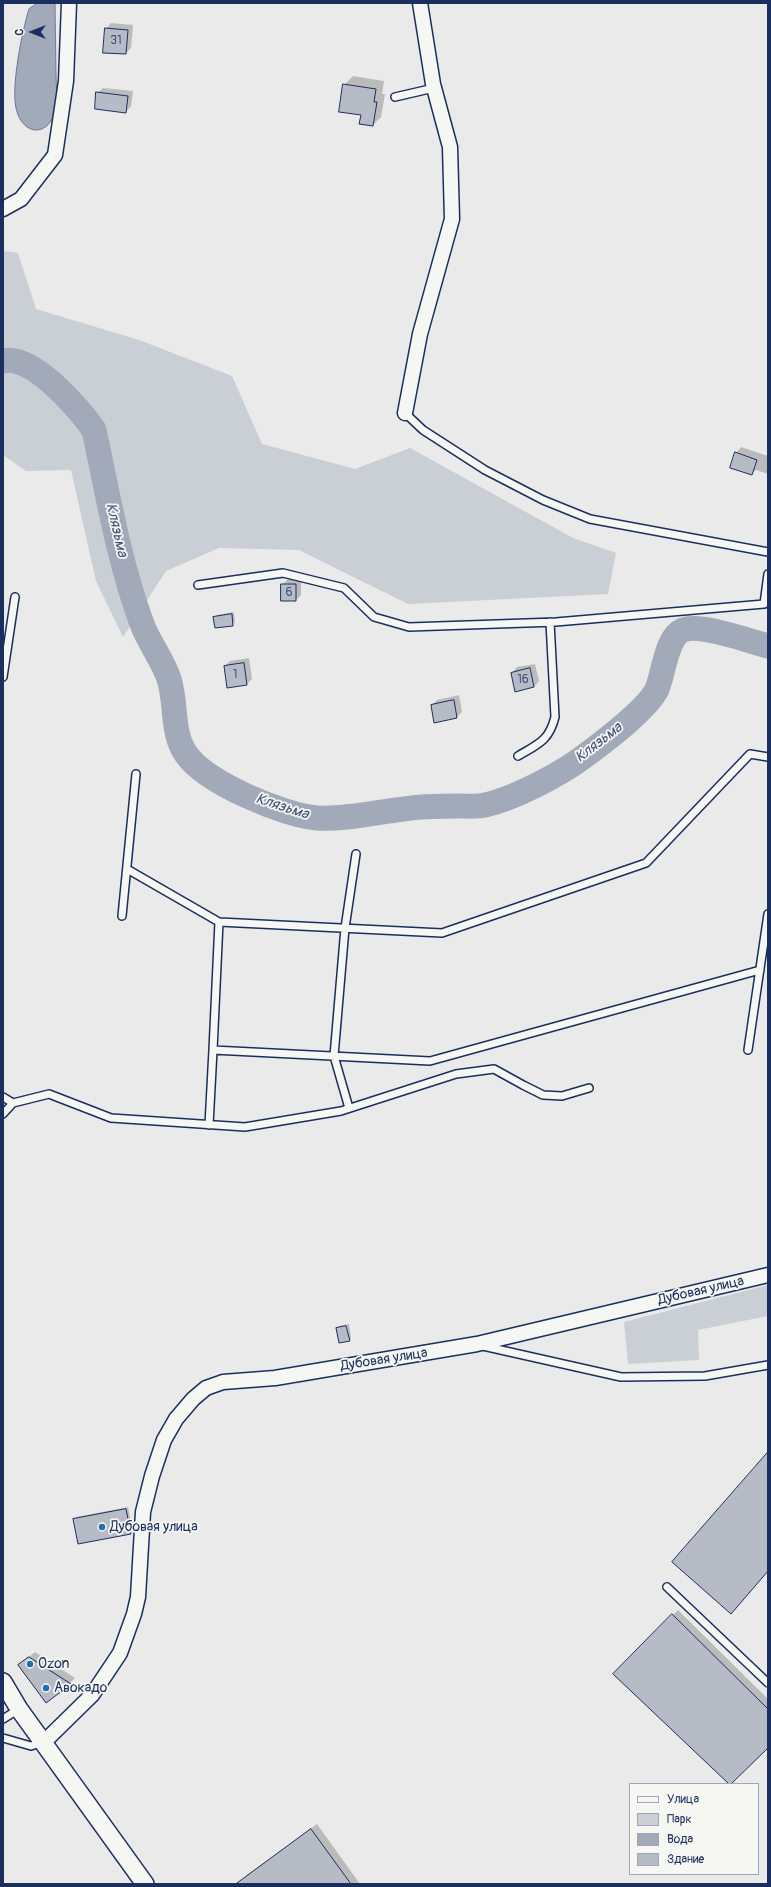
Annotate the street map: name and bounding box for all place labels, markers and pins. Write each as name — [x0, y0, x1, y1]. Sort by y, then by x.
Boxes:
place label: Дубовая улица — [110, 1519, 198, 1535]
marker: Дубовая улица — [97, 1522, 107, 1532]
place label: Ozon — [38, 1656, 69, 1672]
marker: Ozon — [25, 1659, 35, 1669]
place label: Авокадо — [54, 1680, 107, 1696]
marker: Авокадо — [41, 1683, 51, 1693]

